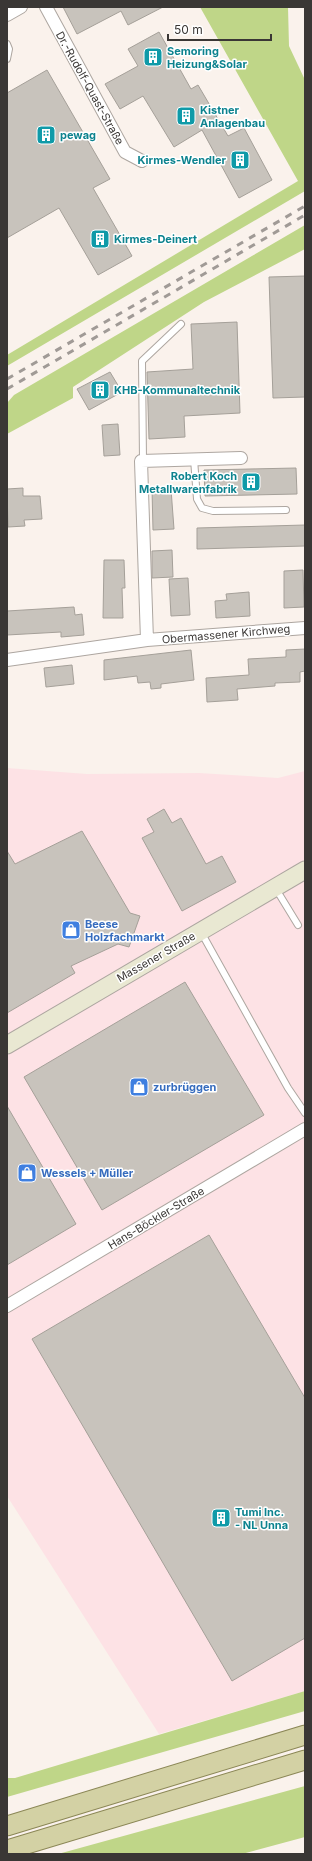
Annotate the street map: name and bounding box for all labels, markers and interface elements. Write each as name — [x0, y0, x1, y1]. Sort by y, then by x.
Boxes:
scale bar — [168, 16, 271, 42]
text: 50 m — [174, 22, 203, 37]
street label: Dr.-Rudolf-Quast-Straße — [53, 29, 127, 147]
place label: Semoring Heizung&Solar — [167, 44, 247, 71]
building icon: Semoring Heizung&Solar — [142, 46, 164, 68]
place label: Kistner Anlagenbau — [200, 103, 265, 130]
building icon: Kistner Anlagenbau — [175, 105, 197, 127]
building icon: pewag — [35, 124, 57, 146]
place label: pewag — [60, 128, 96, 142]
building icon: Kirmes-Wendler — [229, 149, 251, 171]
place label: Kirmes-Wendler — [138, 153, 227, 167]
building icon: Kirmes-Deinert — [89, 228, 111, 250]
place label: Kirmes-Deinert — [114, 232, 197, 246]
building icon: KHB-Kommunaltechnik — [89, 379, 111, 401]
place label: KHB-Kommunaltechnik — [114, 383, 241, 397]
place label: Robert Koch Metallwarenfabrik — [139, 469, 238, 496]
building icon: Robert Koch Metallwarenfabrik — [240, 471, 262, 493]
street label: Obermassener Kirchweg — [161, 621, 291, 647]
place label: Beese Holzfachmarkt — [85, 917, 165, 944]
shop icon: Beese Holzfachmarkt — [60, 919, 82, 941]
street label: Massener Straße — [114, 929, 198, 985]
shop icon: zurbrüggen — [128, 1076, 150, 1098]
place label: zurbrüggen — [153, 1080, 217, 1094]
shop icon: Wessels + Müller — [16, 1162, 38, 1184]
place label: Wessels + Müller — [41, 1166, 134, 1180]
street label: Hans-Böckler-Straße — [105, 1184, 207, 1252]
place label: Tumi Inc. - NL Unna — [235, 1505, 288, 1532]
building icon: Tumi Inc. - NL Unna — [210, 1507, 232, 1529]

